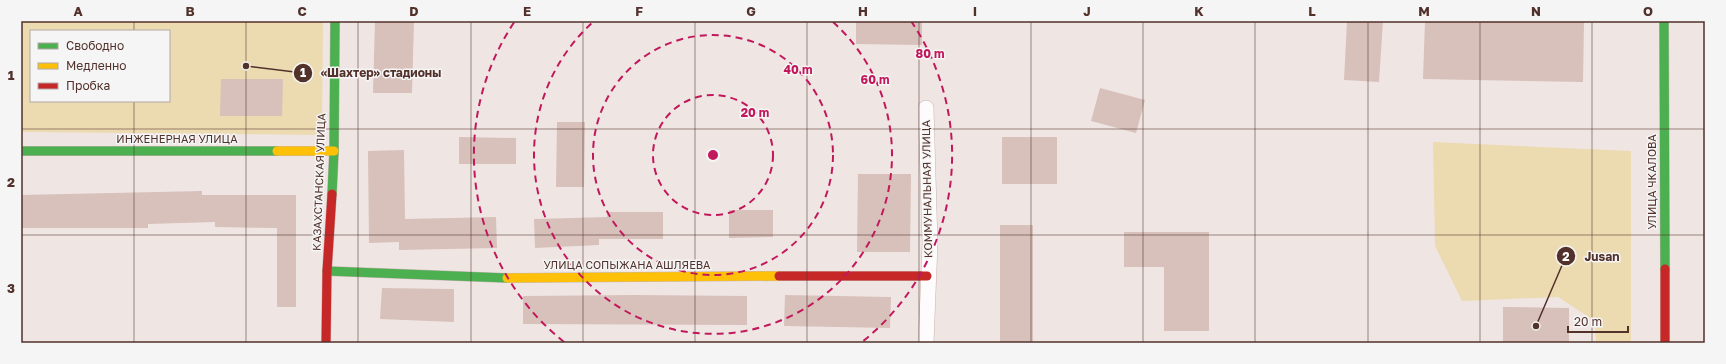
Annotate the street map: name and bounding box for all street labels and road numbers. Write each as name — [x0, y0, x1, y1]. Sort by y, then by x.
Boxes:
street label: КАЗАХСТАНСКАЯ УЛИЦА — [310, 112, 327, 251]
street label: КОММУНАЛЬНАЯ УЛИЦА — [919, 119, 934, 258]
street label: ИНЖЕНЕРНАЯ УЛИЦА — [116, 132, 238, 145]
street label: УЛИЦА ЧКАЛОВА — [1645, 134, 1658, 230]
street label: УЛИЦА СОПЫЖАНА АШЛЯЕВА — [544, 258, 711, 271]

